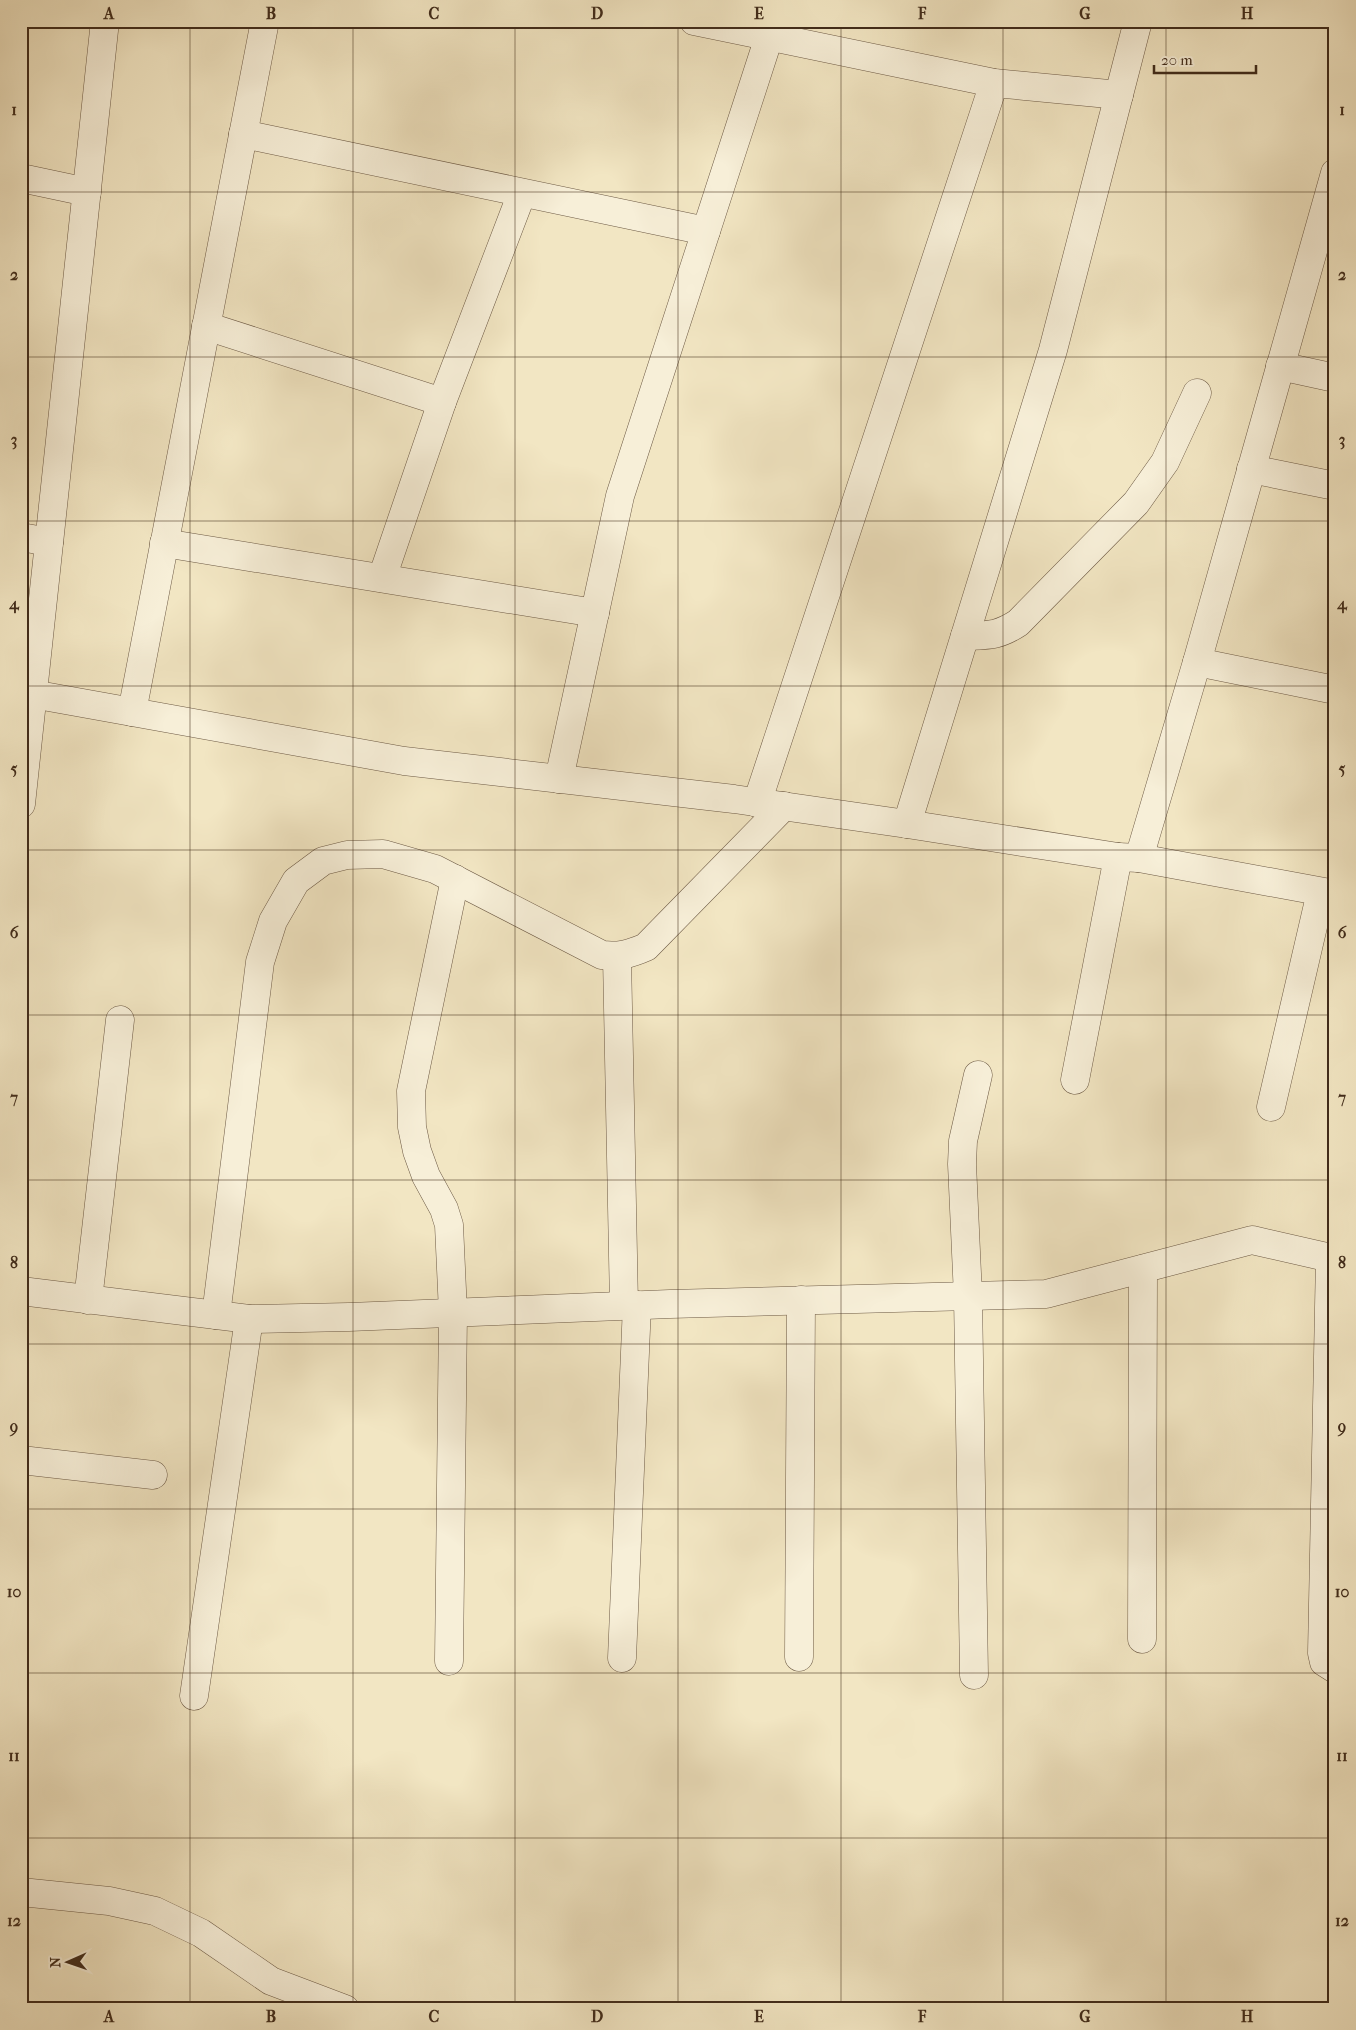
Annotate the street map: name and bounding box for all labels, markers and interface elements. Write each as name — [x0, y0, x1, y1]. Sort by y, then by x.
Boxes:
text: A — [103, 4, 115, 23]
text: B — [266, 4, 276, 23]
text: C — [429, 4, 440, 23]
text: D — [591, 4, 603, 23]
text: E — [754, 4, 764, 23]
text: F — [917, 4, 927, 23]
text: G — [1079, 4, 1091, 23]
text: H — [1241, 4, 1254, 23]
scale bar — [1154, 42, 1256, 74]
text: 20 m — [1161, 51, 1193, 69]
text: 1 — [11, 100, 17, 119]
text: 1 — [1339, 100, 1345, 119]
text: 2 — [10, 265, 18, 284]
text: 2 — [1338, 265, 1346, 284]
text: 3 — [11, 430, 17, 450]
text: 3 — [1339, 430, 1345, 450]
text: 4 — [8, 594, 20, 614]
text: 4 — [1336, 594, 1348, 614]
text: 5 — [11, 759, 18, 778]
text: 5 — [1339, 759, 1346, 778]
text: 6 — [10, 923, 19, 942]
text: 6 — [1338, 923, 1347, 942]
text: 7 — [9, 1088, 18, 1107]
text: 7 — [1337, 1088, 1346, 1107]
text: 8 — [10, 1253, 18, 1272]
text: 8 — [1338, 1253, 1346, 1272]
text: 9 — [9, 1417, 18, 1437]
text: 9 — [1337, 1417, 1346, 1437]
text: 10 — [7, 1582, 21, 1601]
text: 10 — [1335, 1582, 1349, 1601]
text: 11 — [8, 1746, 20, 1765]
text: 11 — [1336, 1746, 1348, 1765]
text: 12 — [7, 1911, 21, 1930]
text: 12 — [1335, 1911, 1349, 1930]
north arrow — [42, 1938, 92, 1988]
text: N — [47, 1956, 64, 1968]
text: A — [103, 2007, 115, 2026]
text: B — [266, 2007, 276, 2026]
text: C — [429, 2007, 440, 2026]
text: D — [591, 2007, 603, 2026]
text: E — [754, 2007, 764, 2026]
text: F — [917, 2007, 927, 2026]
text: G — [1079, 2007, 1091, 2026]
text: H — [1241, 2007, 1254, 2026]

